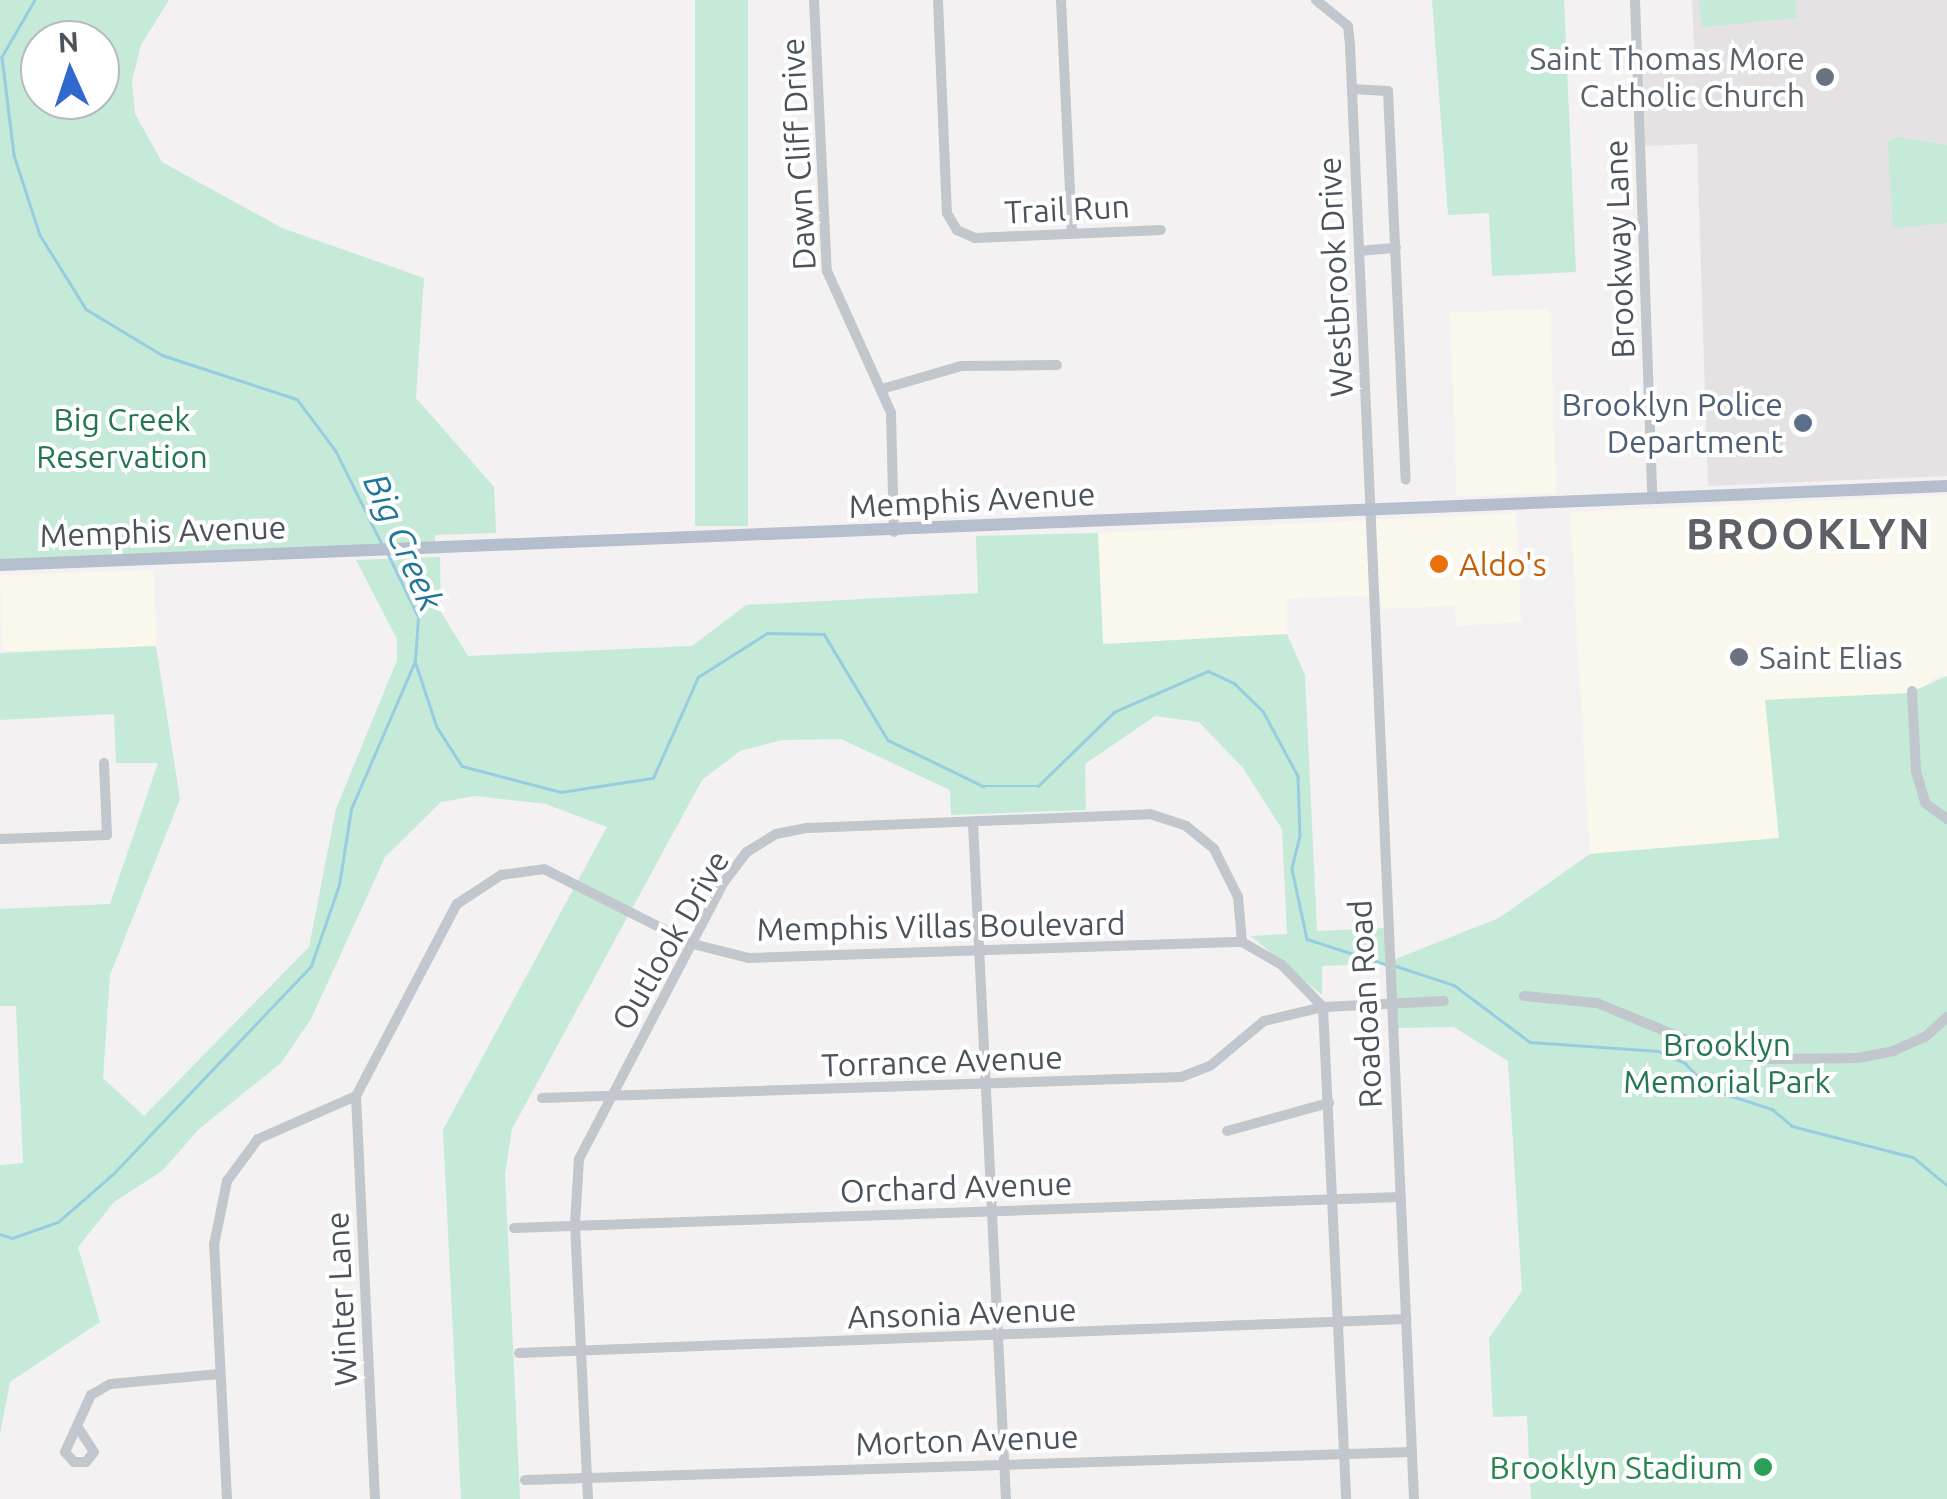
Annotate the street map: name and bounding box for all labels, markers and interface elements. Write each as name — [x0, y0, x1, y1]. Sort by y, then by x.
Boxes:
north arrow — [20, 20, 120, 120]
text: N — [57, 26, 80, 58]
street label: Dawn Cliff Drive — [773, 37, 823, 271]
place label: Saint Thomas More Catholic Church — [1529, 40, 1805, 115]
marker: Saint Thomas More Catholic Church — [1814, 66, 1836, 88]
street label: Brookway Lane — [1596, 139, 1642, 359]
street label: Westbrook Drive — [1310, 156, 1360, 398]
street label: Trail Run — [1003, 187, 1131, 231]
place label: Brooklyn Police Department — [1561, 386, 1783, 461]
park label: Big Creek Reservation — [36, 401, 208, 476]
marker: Brooklyn Police Department — [1792, 412, 1814, 434]
water label: Big Creek — [355, 467, 453, 617]
street label: Memphis Avenue — [848, 474, 1096, 526]
street label: Memphis Avenue — [39, 508, 287, 554]
district label: BROOKLYN — [1686, 509, 1932, 559]
place label: Aldo's — [1459, 545, 1547, 583]
marker: Aldo's — [1428, 553, 1450, 575]
place label: Saint Elias — [1759, 638, 1903, 676]
marker: Saint Elias — [1728, 646, 1750, 668]
street label: Outlook Drive — [603, 844, 737, 1036]
street label: Roadoan Road — [1340, 899, 1390, 1109]
street label: Memphis Villas Boulevard — [756, 904, 1126, 948]
park label: Brooklyn Memorial Park — [1623, 1026, 1831, 1101]
street label: Torrance Avenue — [821, 1038, 1063, 1084]
street label: Orchard Avenue — [839, 1164, 1073, 1210]
street label: Winter Lane — [317, 1211, 365, 1387]
street label: Ansonia Avenue — [847, 1290, 1077, 1336]
street label: Morton Avenue — [855, 1417, 1079, 1463]
place label: Brooklyn Stadium — [1489, 1448, 1743, 1486]
marker: Brooklyn Stadium — [1752, 1456, 1774, 1478]

